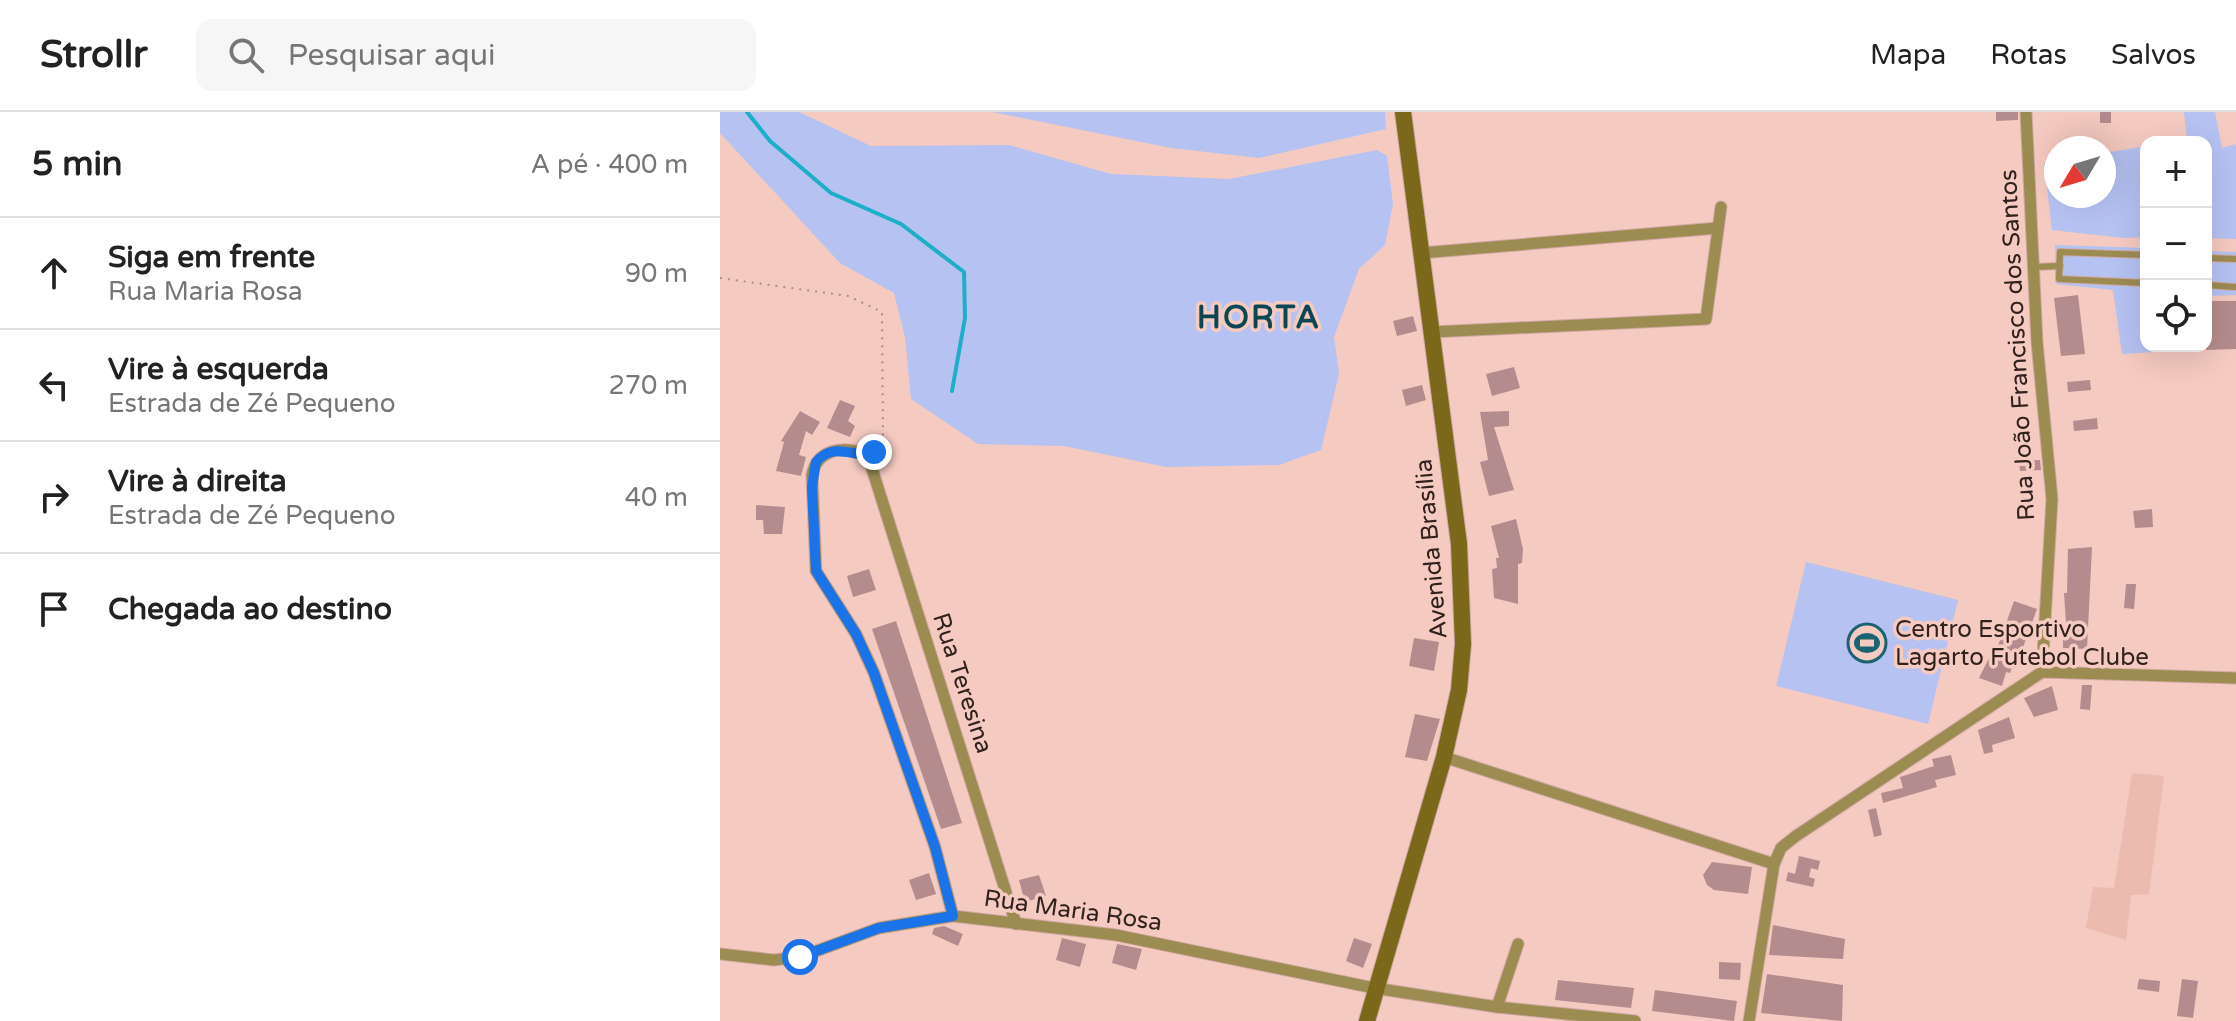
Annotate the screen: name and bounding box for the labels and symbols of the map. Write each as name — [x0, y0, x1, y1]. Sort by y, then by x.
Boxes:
north arrow — [2044, 136, 2116, 208]
street label: Rua João Francisco dos Santos — [1994, 169, 2041, 521]
district label: HORTA — [1197, 299, 1321, 337]
route end — [856, 434, 892, 470]
street label: Avenida Brasília — [1409, 458, 1454, 640]
street label: Rua Teresina — [926, 609, 999, 757]
place label: Centro Esportivo Lagarto Futebol Clube — [1895, 615, 2149, 672]
sports icon: Centro Esportivo Lagarto Futebol Clube — [1846, 622, 1888, 664]
street label: Rua Maria Rosa — [982, 884, 1164, 937]
route start — [782, 939, 818, 975]

